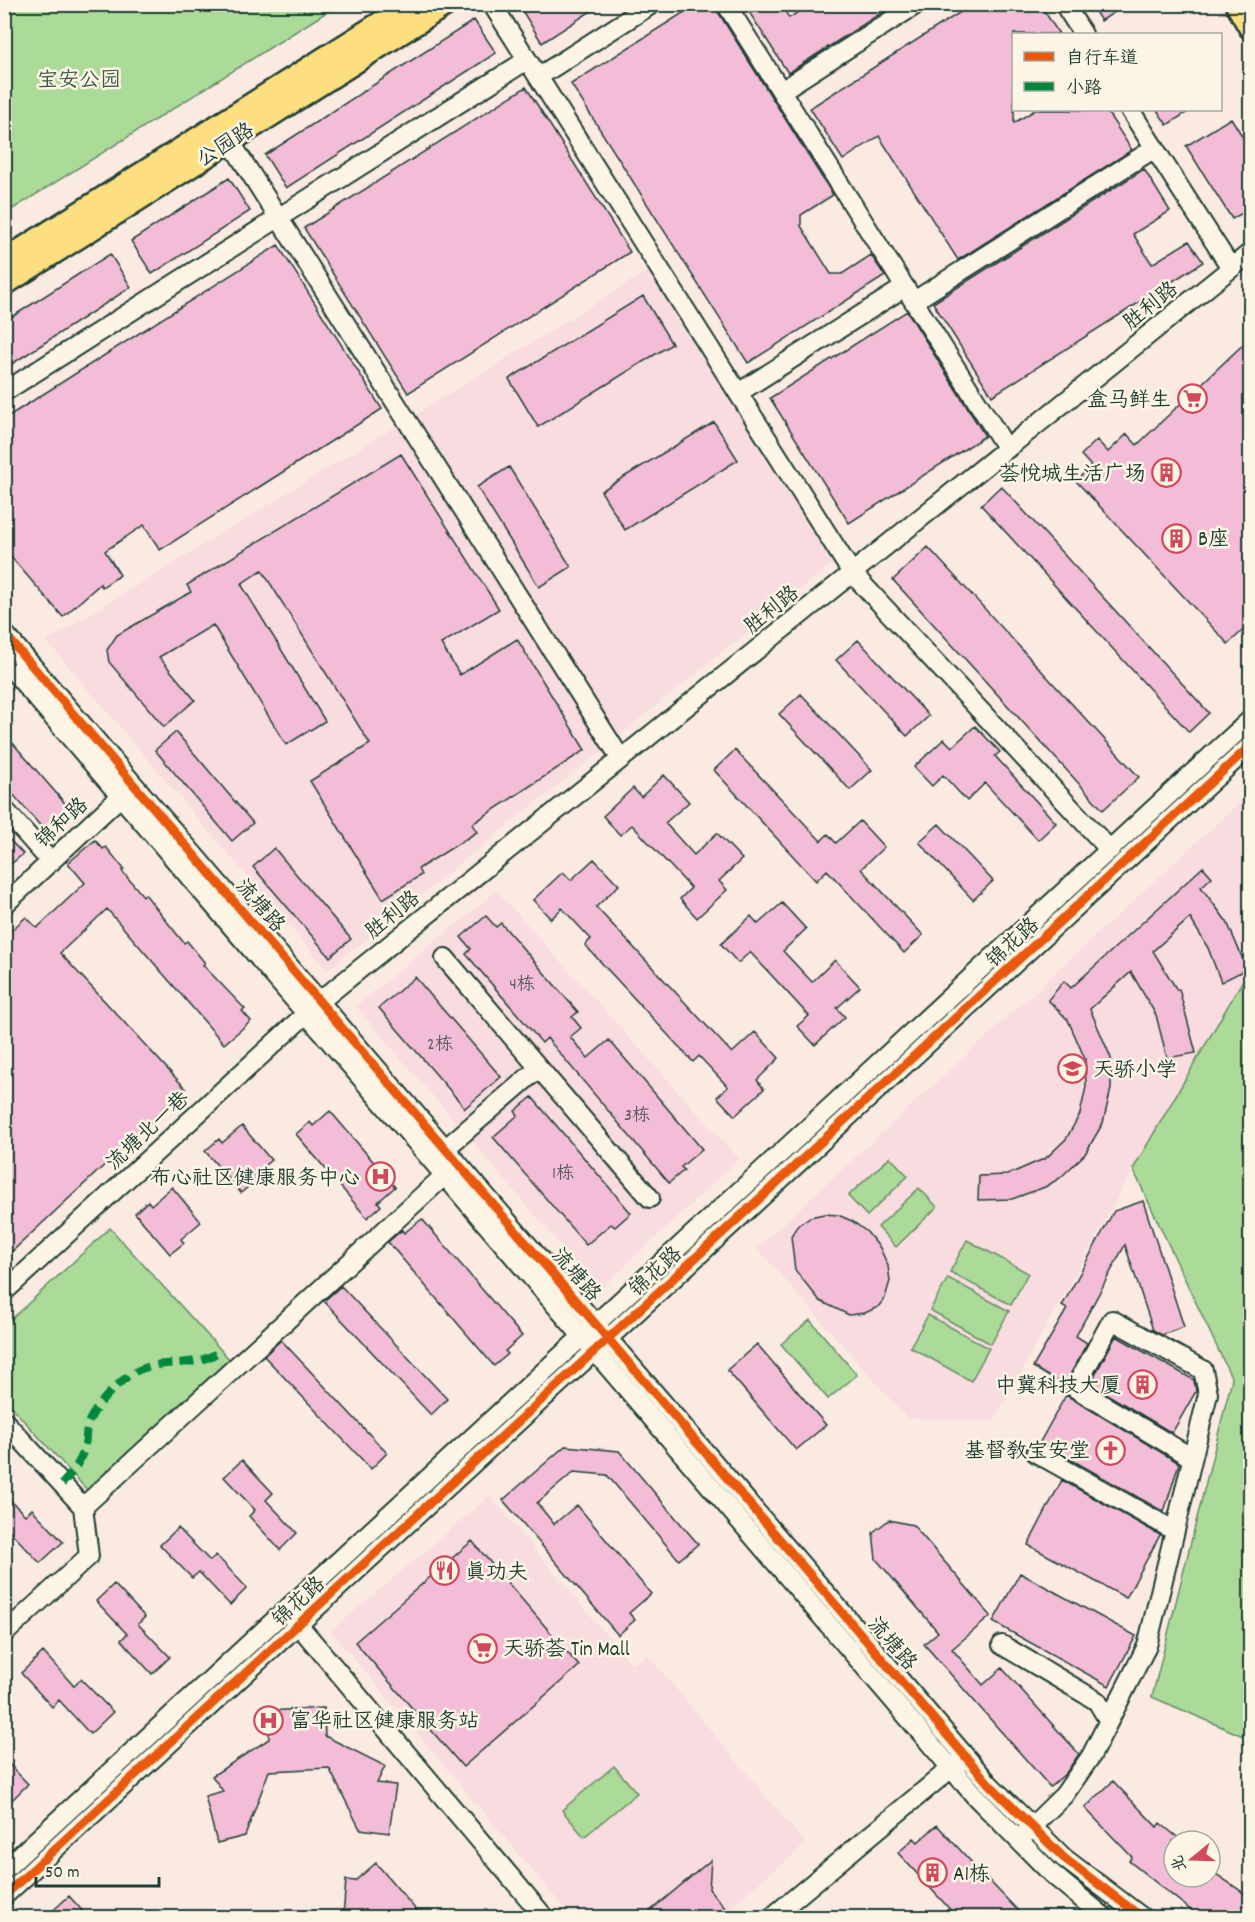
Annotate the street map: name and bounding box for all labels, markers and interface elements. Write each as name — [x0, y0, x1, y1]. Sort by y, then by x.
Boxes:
legend — [1012, 33, 1222, 111]
text: 自行车道 — [1066, 47, 1138, 72]
park label: 宝安公园 — [37, 67, 121, 97]
text: 小路 — [1066, 77, 1102, 102]
street label: 公园路 — [192, 117, 261, 176]
street label: 胜利路 — [1118, 276, 1186, 339]
supermarket icon: 盒马鲜生 — [1176, 383, 1208, 415]
place label: 盒马鲜生 — [1087, 387, 1171, 417]
building icon: 荟悦城生活广场 — [1151, 457, 1183, 489]
place label: 荟悦城生活广场 — [999, 461, 1146, 491]
building icon: B座 — [1161, 522, 1193, 554]
place label: B座 — [1198, 526, 1229, 556]
street label: 胜利路 — [739, 580, 807, 643]
street label: 锦和路 — [30, 792, 96, 857]
street label: 流塘路 — [227, 873, 291, 941]
street label: 胜利路 — [360, 885, 428, 948]
street label: 锦花路 — [981, 912, 1047, 977]
house number: 4栋 — [509, 973, 535, 998]
house number: 2栋 — [427, 1033, 453, 1058]
school or university icon: 天骄小学 — [1056, 1053, 1088, 1085]
place label: 天骄小学 — [1093, 1057, 1177, 1087]
street label: 流塘北一巷 — [100, 1085, 198, 1179]
house number: 3栋 — [624, 1104, 650, 1129]
hospital icon: 布心社区健康服务中心 — [365, 1161, 397, 1193]
house number: 1栋 — [552, 1162, 574, 1187]
place label: 布心社区健康服务中心 — [150, 1165, 360, 1195]
street label: 锦花路 — [624, 1241, 690, 1306]
street label: 流塘路 — [543, 1242, 607, 1310]
building icon: 中冀科技大厦 — [1126, 1369, 1158, 1401]
place label: 中冀科技大厦 — [995, 1373, 1121, 1403]
church icon: 基督教宝安堂 — [1095, 1434, 1127, 1466]
place label: 基督教宝安堂 — [964, 1438, 1090, 1468]
restaurant icon: 真功夫 — [428, 1555, 460, 1587]
place label: 真功夫 — [465, 1559, 528, 1589]
street label: 锦花路 — [267, 1571, 333, 1636]
street label: 流塘路 — [859, 1611, 923, 1679]
supermarket icon: 天骄荟 Tin Mall — [466, 1632, 498, 1664]
place label: 天骄荟 Tin Mall — [503, 1636, 630, 1666]
hospital icon: 富华社区健康服务站 — [253, 1704, 285, 1736]
place label: 富华社区健康服务站 — [290, 1708, 479, 1738]
north arrow — [1162, 1829, 1222, 1889]
scale bar — [36, 1850, 159, 1888]
text: 北 — [1167, 1852, 1194, 1874]
building icon: A1栋 — [916, 1857, 948, 1889]
text: 50 m — [45, 1861, 80, 1886]
place label: A1栋 — [953, 1861, 990, 1891]

